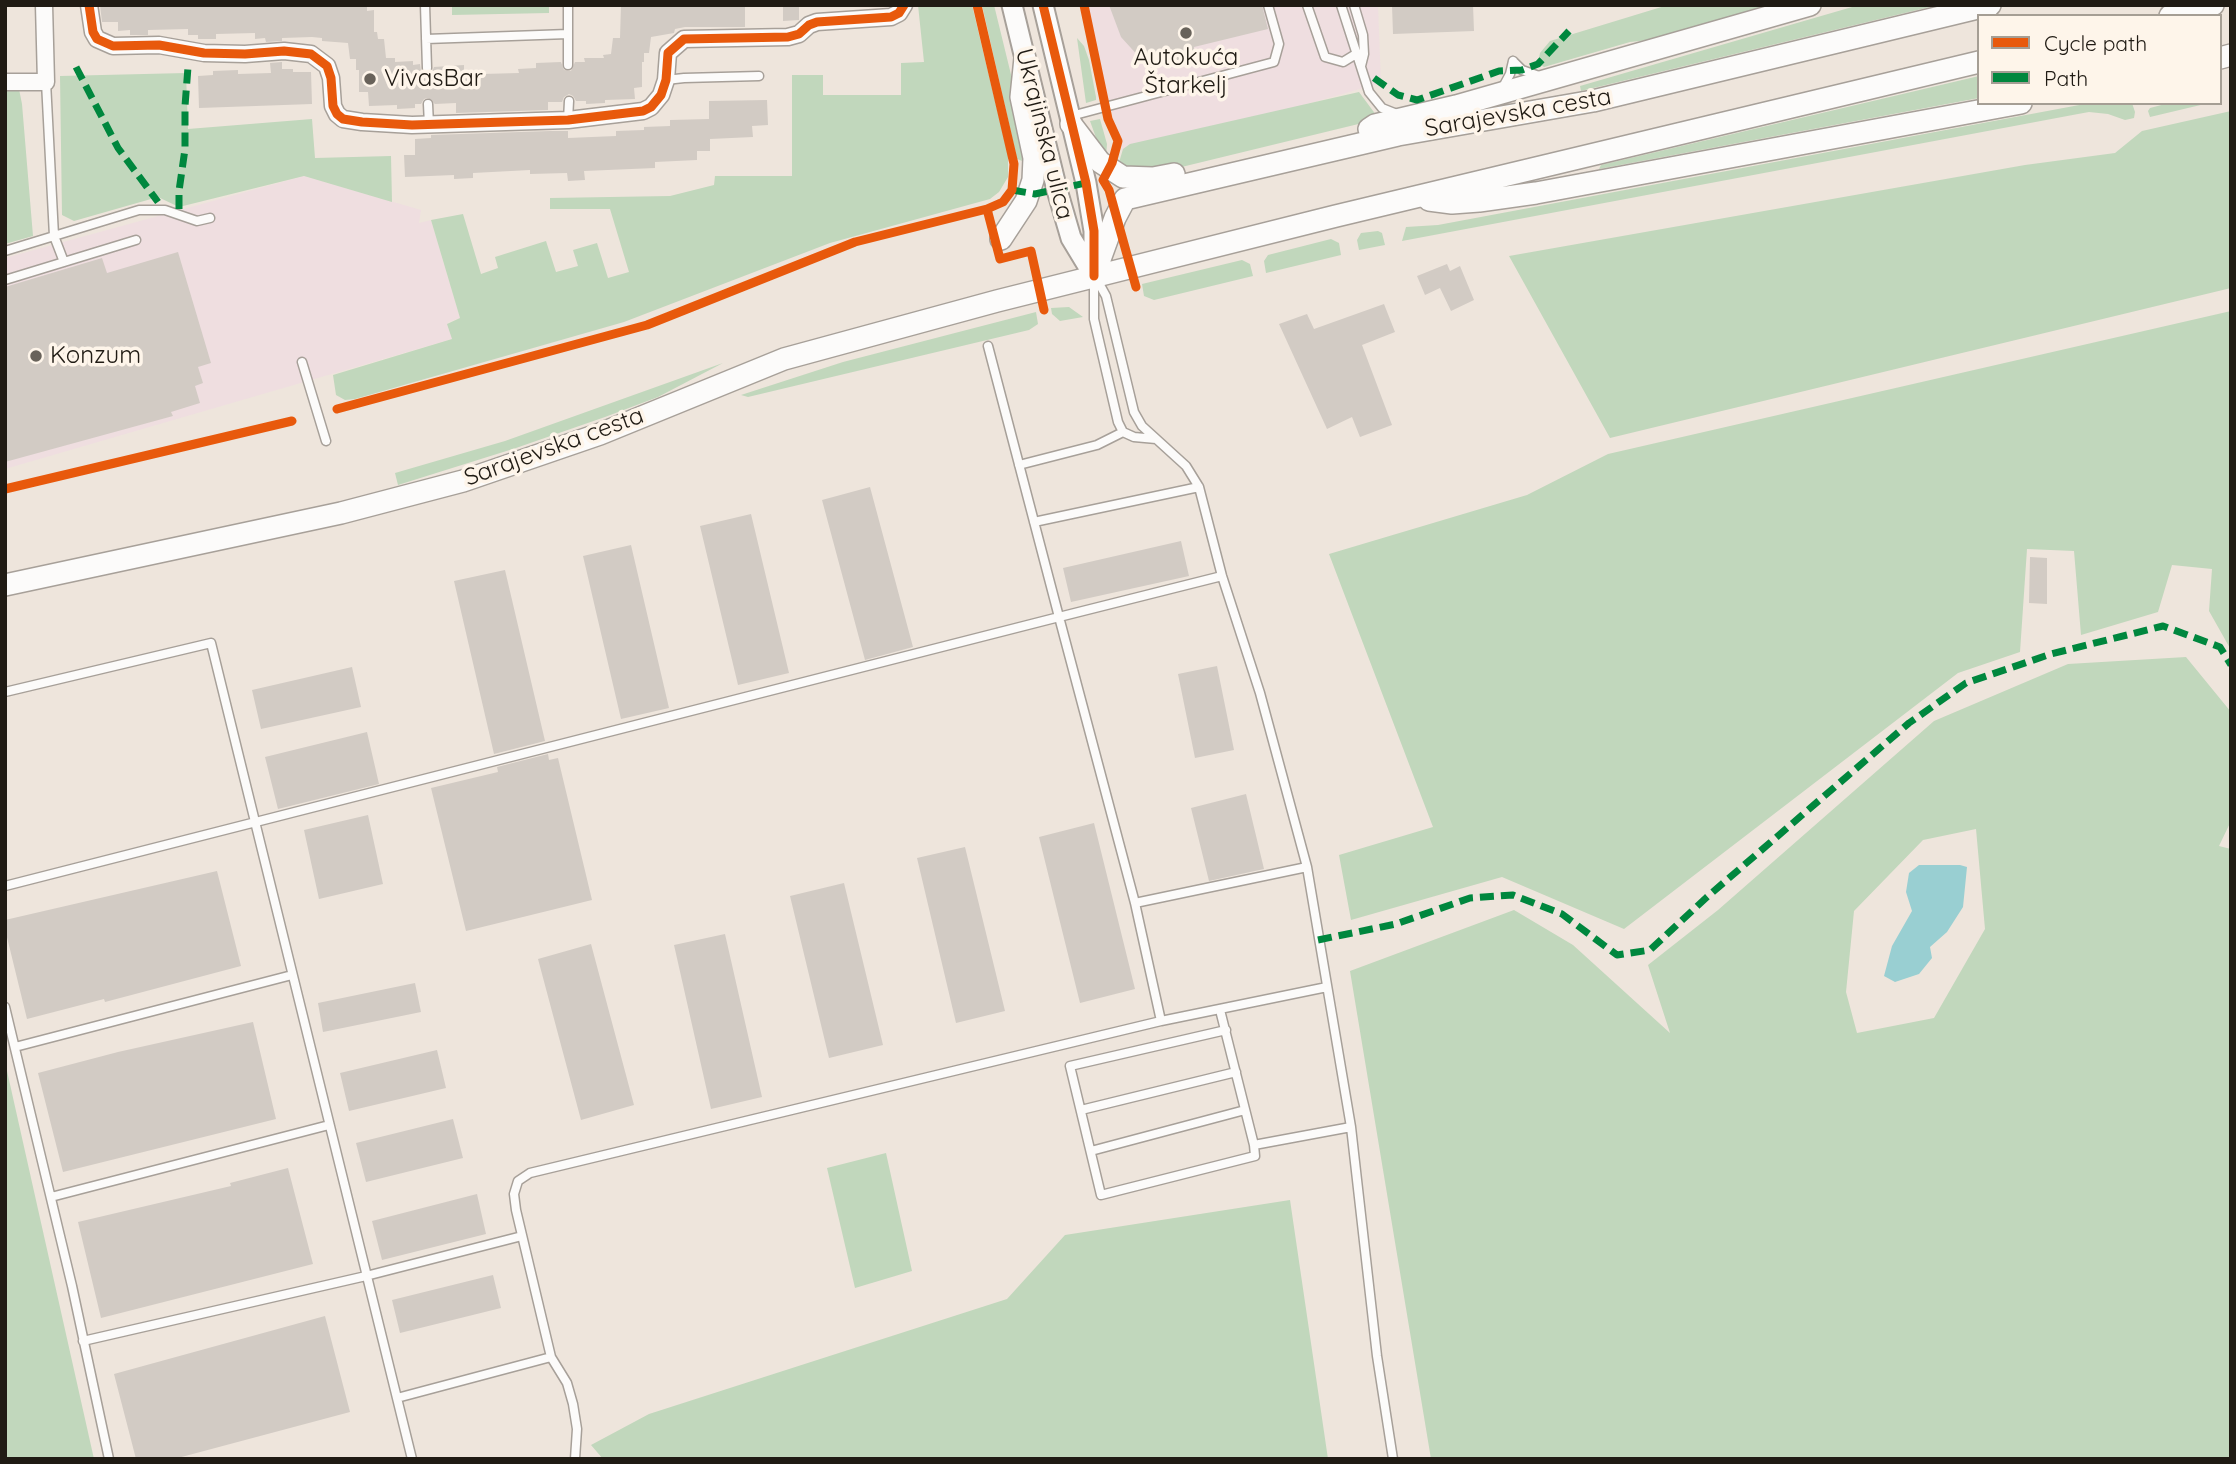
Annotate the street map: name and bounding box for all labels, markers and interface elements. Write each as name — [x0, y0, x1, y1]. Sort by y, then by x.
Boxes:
legend — [1977, 14, 2222, 105]
marker: Autokuća Štarkelj — [1178, 25, 1194, 41]
text: Cycle path — [2044, 30, 2147, 56]
place label: Autokuća Štarkelj — [1134, 44, 1238, 100]
street label: Ukrajinska ulica — [1009, 45, 1079, 223]
place label: VivasBar — [384, 65, 483, 93]
text: Path — [2044, 65, 2088, 91]
marker: VivasBar — [362, 71, 378, 87]
street label: Sarajevska cesta — [1422, 82, 1614, 144]
place label: Konzum — [50, 342, 141, 370]
marker: Konzum — [28, 348, 44, 364]
street label: Sarajevska cesta — [460, 401, 648, 493]

